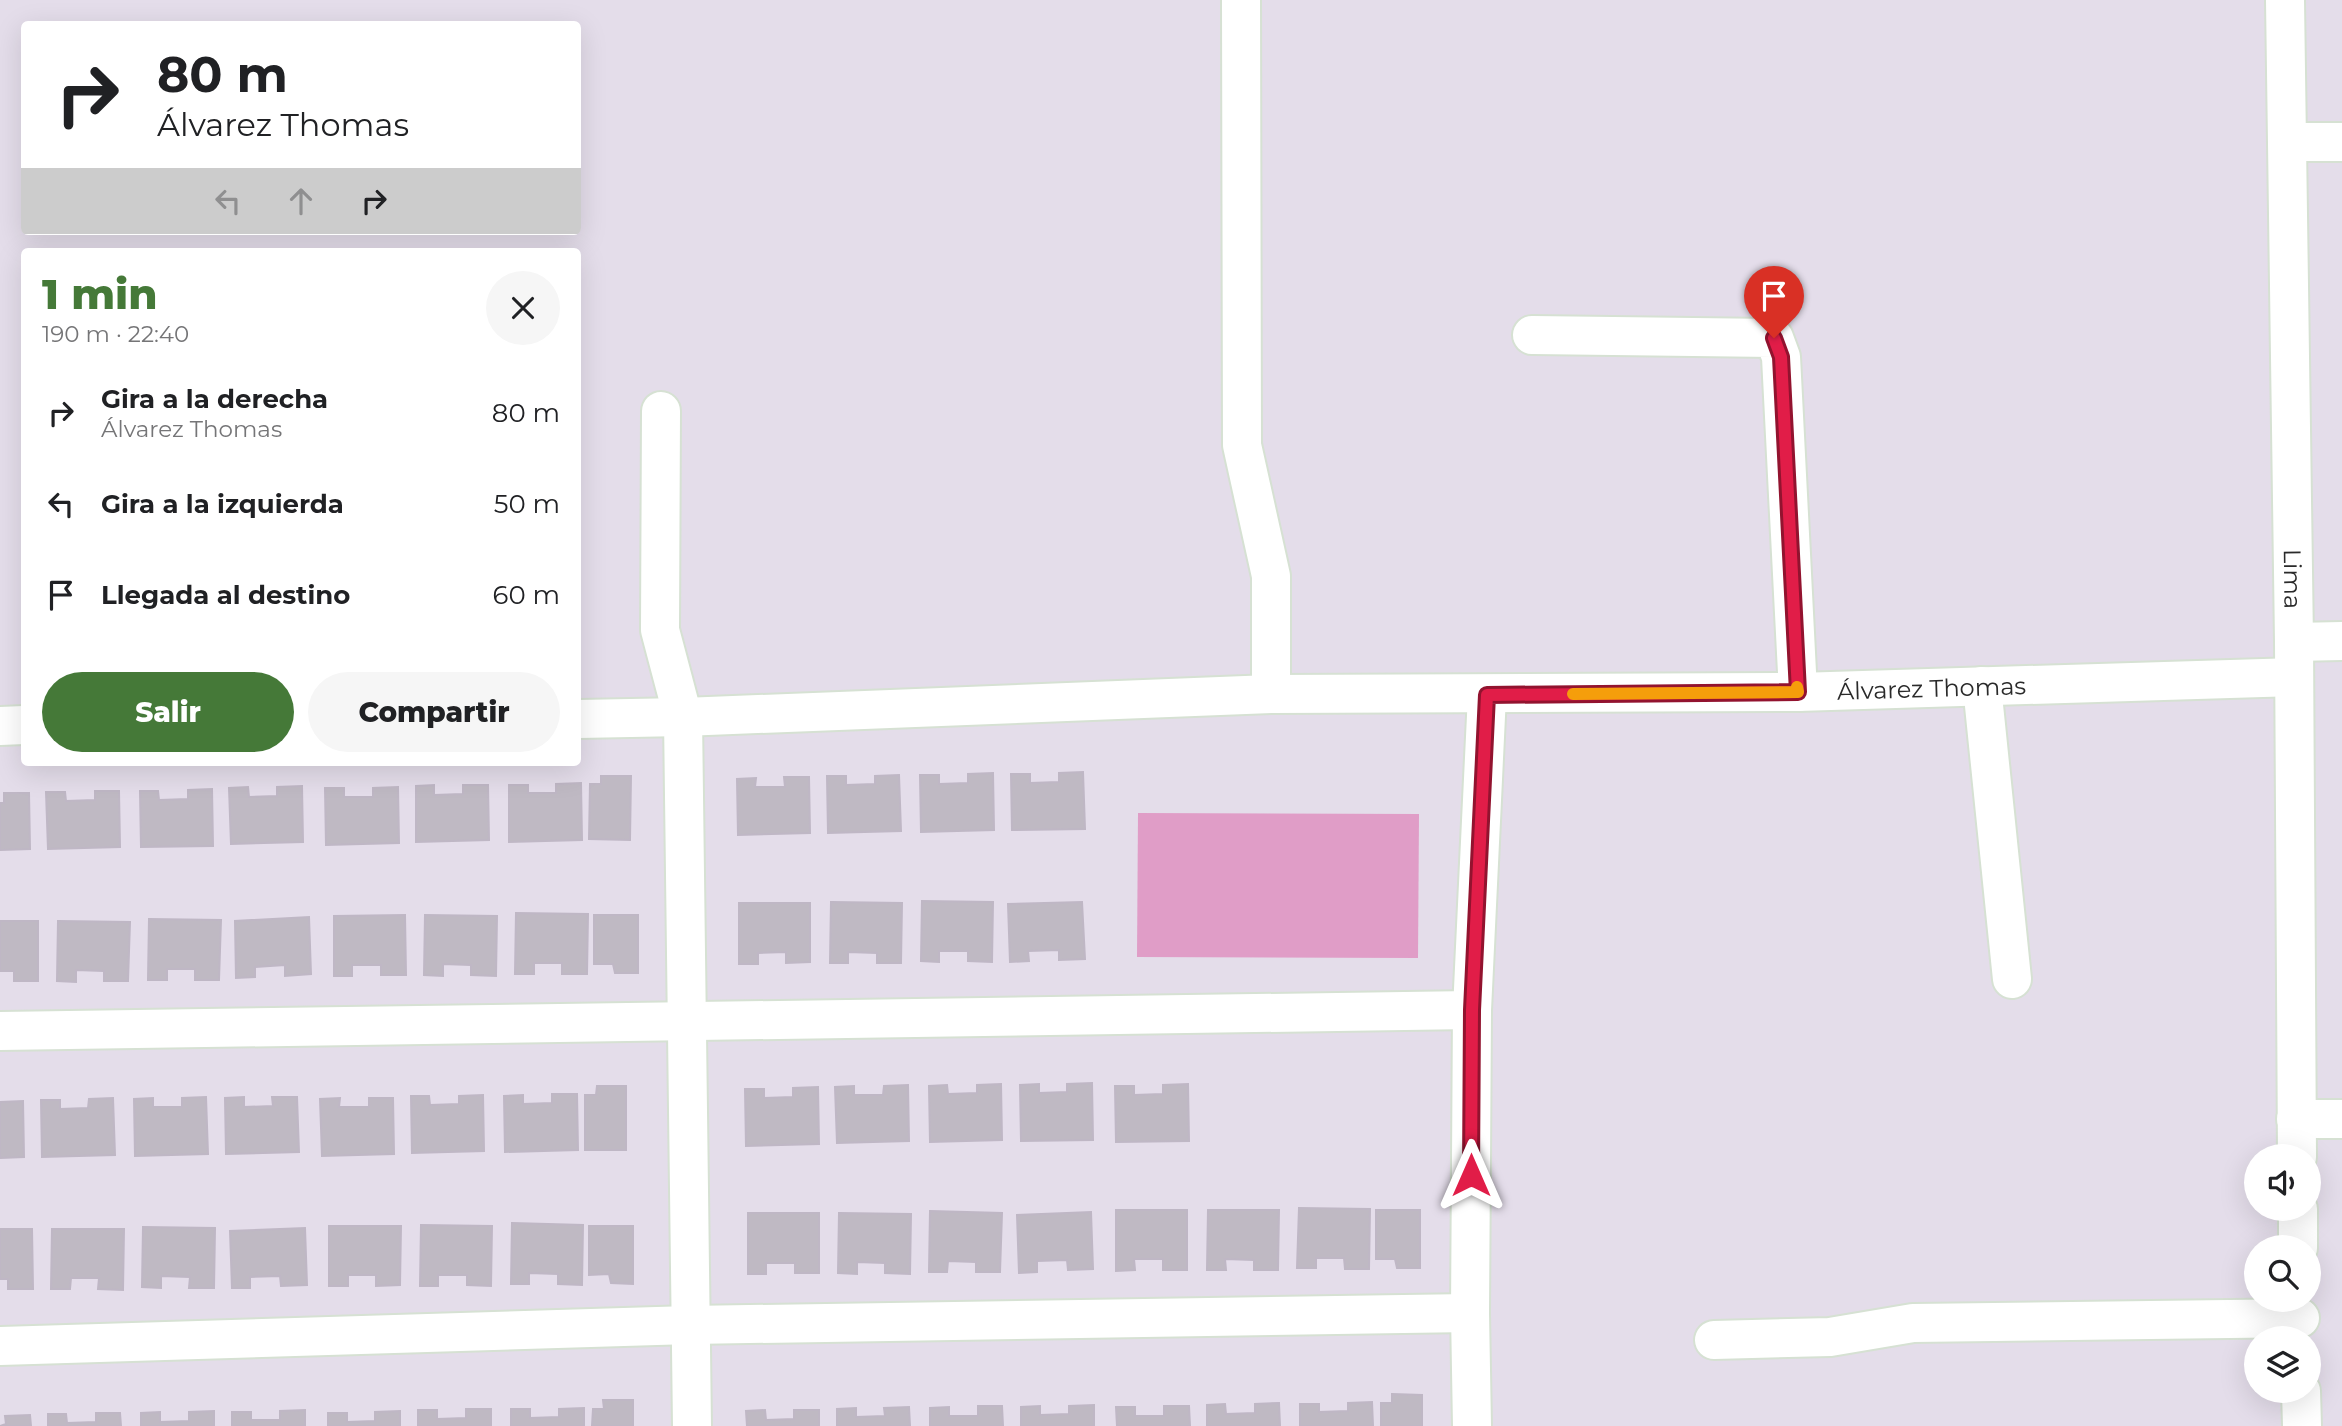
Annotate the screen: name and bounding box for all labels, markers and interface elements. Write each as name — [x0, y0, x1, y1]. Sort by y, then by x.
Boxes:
text: 80 m — [157, 45, 288, 104]
icon: right — [42, 49, 133, 140]
text: Álvarez Thomas — [157, 105, 409, 144]
icon: left — [209, 182, 247, 220]
icon: ahead — [282, 182, 320, 220]
icon: right — [355, 182, 393, 220]
pin — [1744, 266, 1804, 338]
text: 1 min — [42, 268, 158, 320]
button: close — [486, 271, 560, 345]
icon: arrive — [1755, 277, 1793, 315]
text: 190 m · 22:40 — [42, 320, 189, 348]
text: Gira a la derecha — [101, 383, 328, 415]
icon: right — [42, 394, 80, 432]
text: 80 m — [492, 397, 560, 429]
text: Álvarez Thomas — [101, 415, 282, 443]
icon: left — [42, 485, 80, 523]
text: Gira a la izquierda — [101, 488, 344, 520]
text: 50 m — [494, 488, 560, 520]
street label: Lima — [2278, 549, 2308, 609]
icon: arrive — [42, 576, 80, 614]
text: Llegada al destino — [101, 579, 350, 611]
text: 60 m — [493, 579, 560, 611]
street label: Álvarez Thomas — [1837, 671, 2026, 705]
button: Salir — [42, 672, 294, 752]
button: Compartir — [308, 672, 560, 752]
position arrow — [1434, 1138, 1508, 1212]
map controls — [2244, 1144, 2321, 1403]
button: sound — [2244, 1144, 2321, 1221]
button: search — [2244, 1235, 2321, 1312]
button: layers — [2244, 1326, 2321, 1403]

